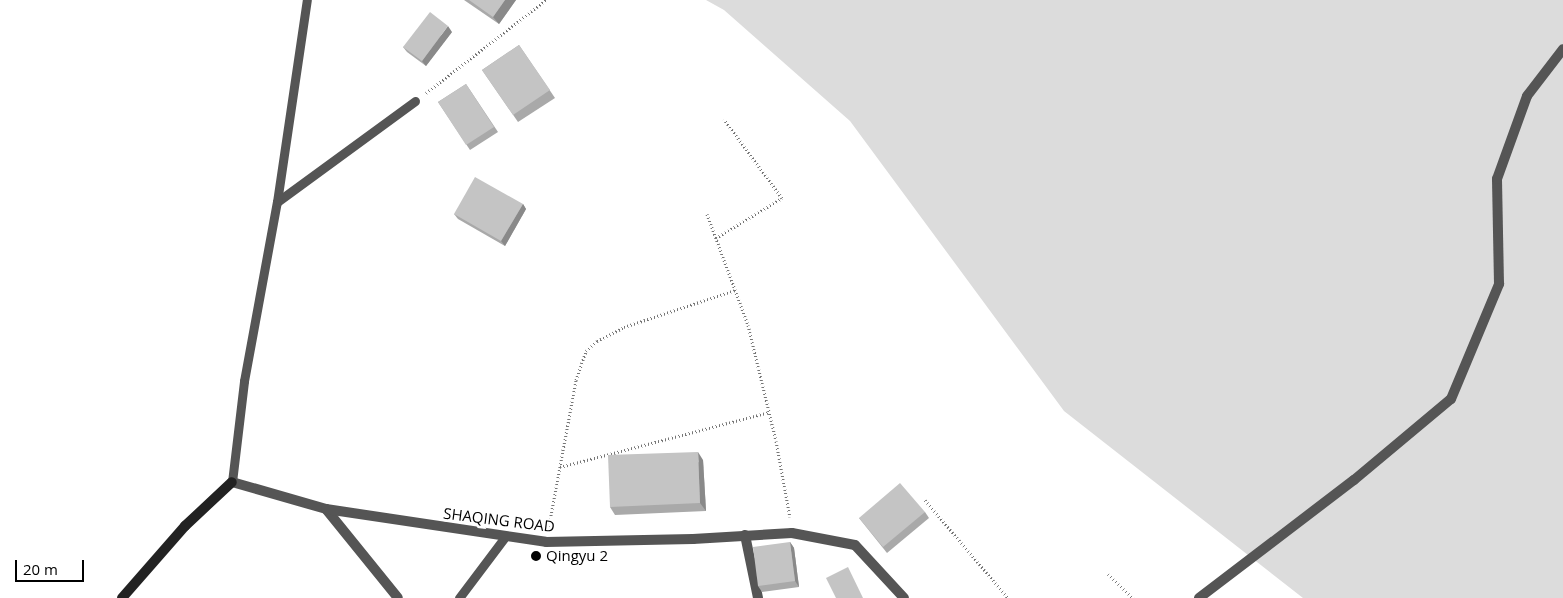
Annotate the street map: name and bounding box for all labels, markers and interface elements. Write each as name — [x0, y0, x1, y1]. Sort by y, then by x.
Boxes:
street label: SHAQING ROAD — [442, 504, 556, 536]
place label: Qingyu 2 — [546, 547, 608, 565]
scale bar — [18, 550, 86, 582]
marker: Qingyu 2 — [530, 550, 542, 562]
text: 20 m — [23, 559, 58, 579]

